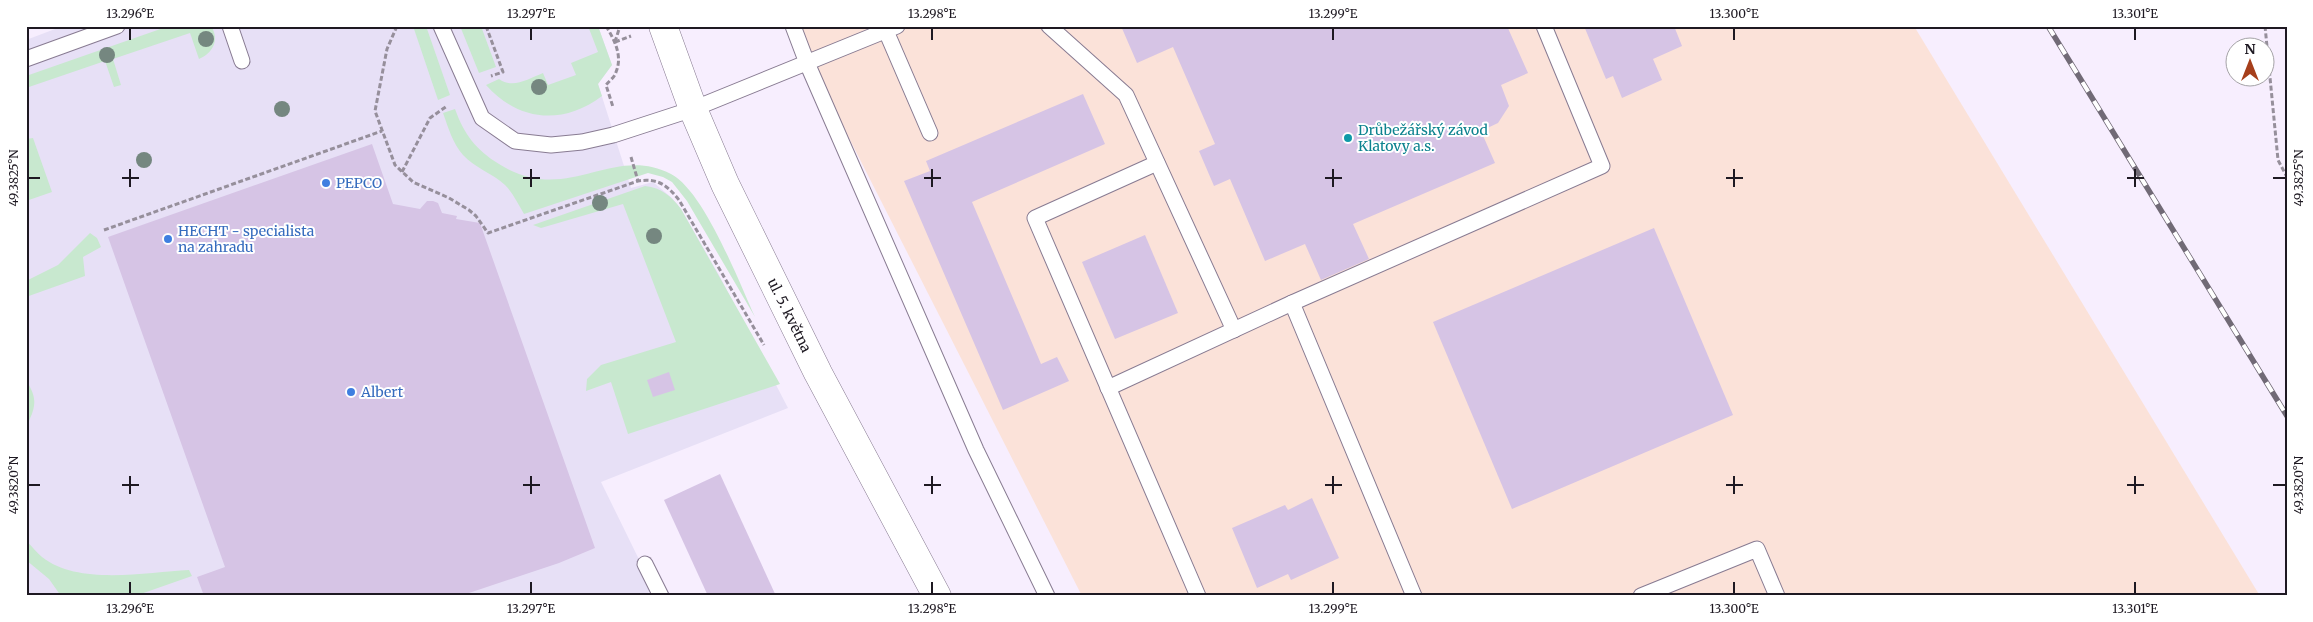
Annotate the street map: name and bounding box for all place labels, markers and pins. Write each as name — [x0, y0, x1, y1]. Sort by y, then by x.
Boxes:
place label: Drůbežářský závod Klatovy a.s. — [1358, 121, 1489, 155]
marker: Drůbežářský závod Klatovy a.s. — [1342, 132, 1354, 144]
place label: PEPCO — [336, 174, 382, 192]
marker: PEPCO — [320, 177, 332, 189]
place label: HECHT - specialista na zahradu — [178, 222, 315, 256]
marker: HECHT - specialista na zahradu — [162, 233, 174, 245]
place label: Albert — [360, 383, 404, 401]
marker: Albert — [345, 386, 357, 398]

